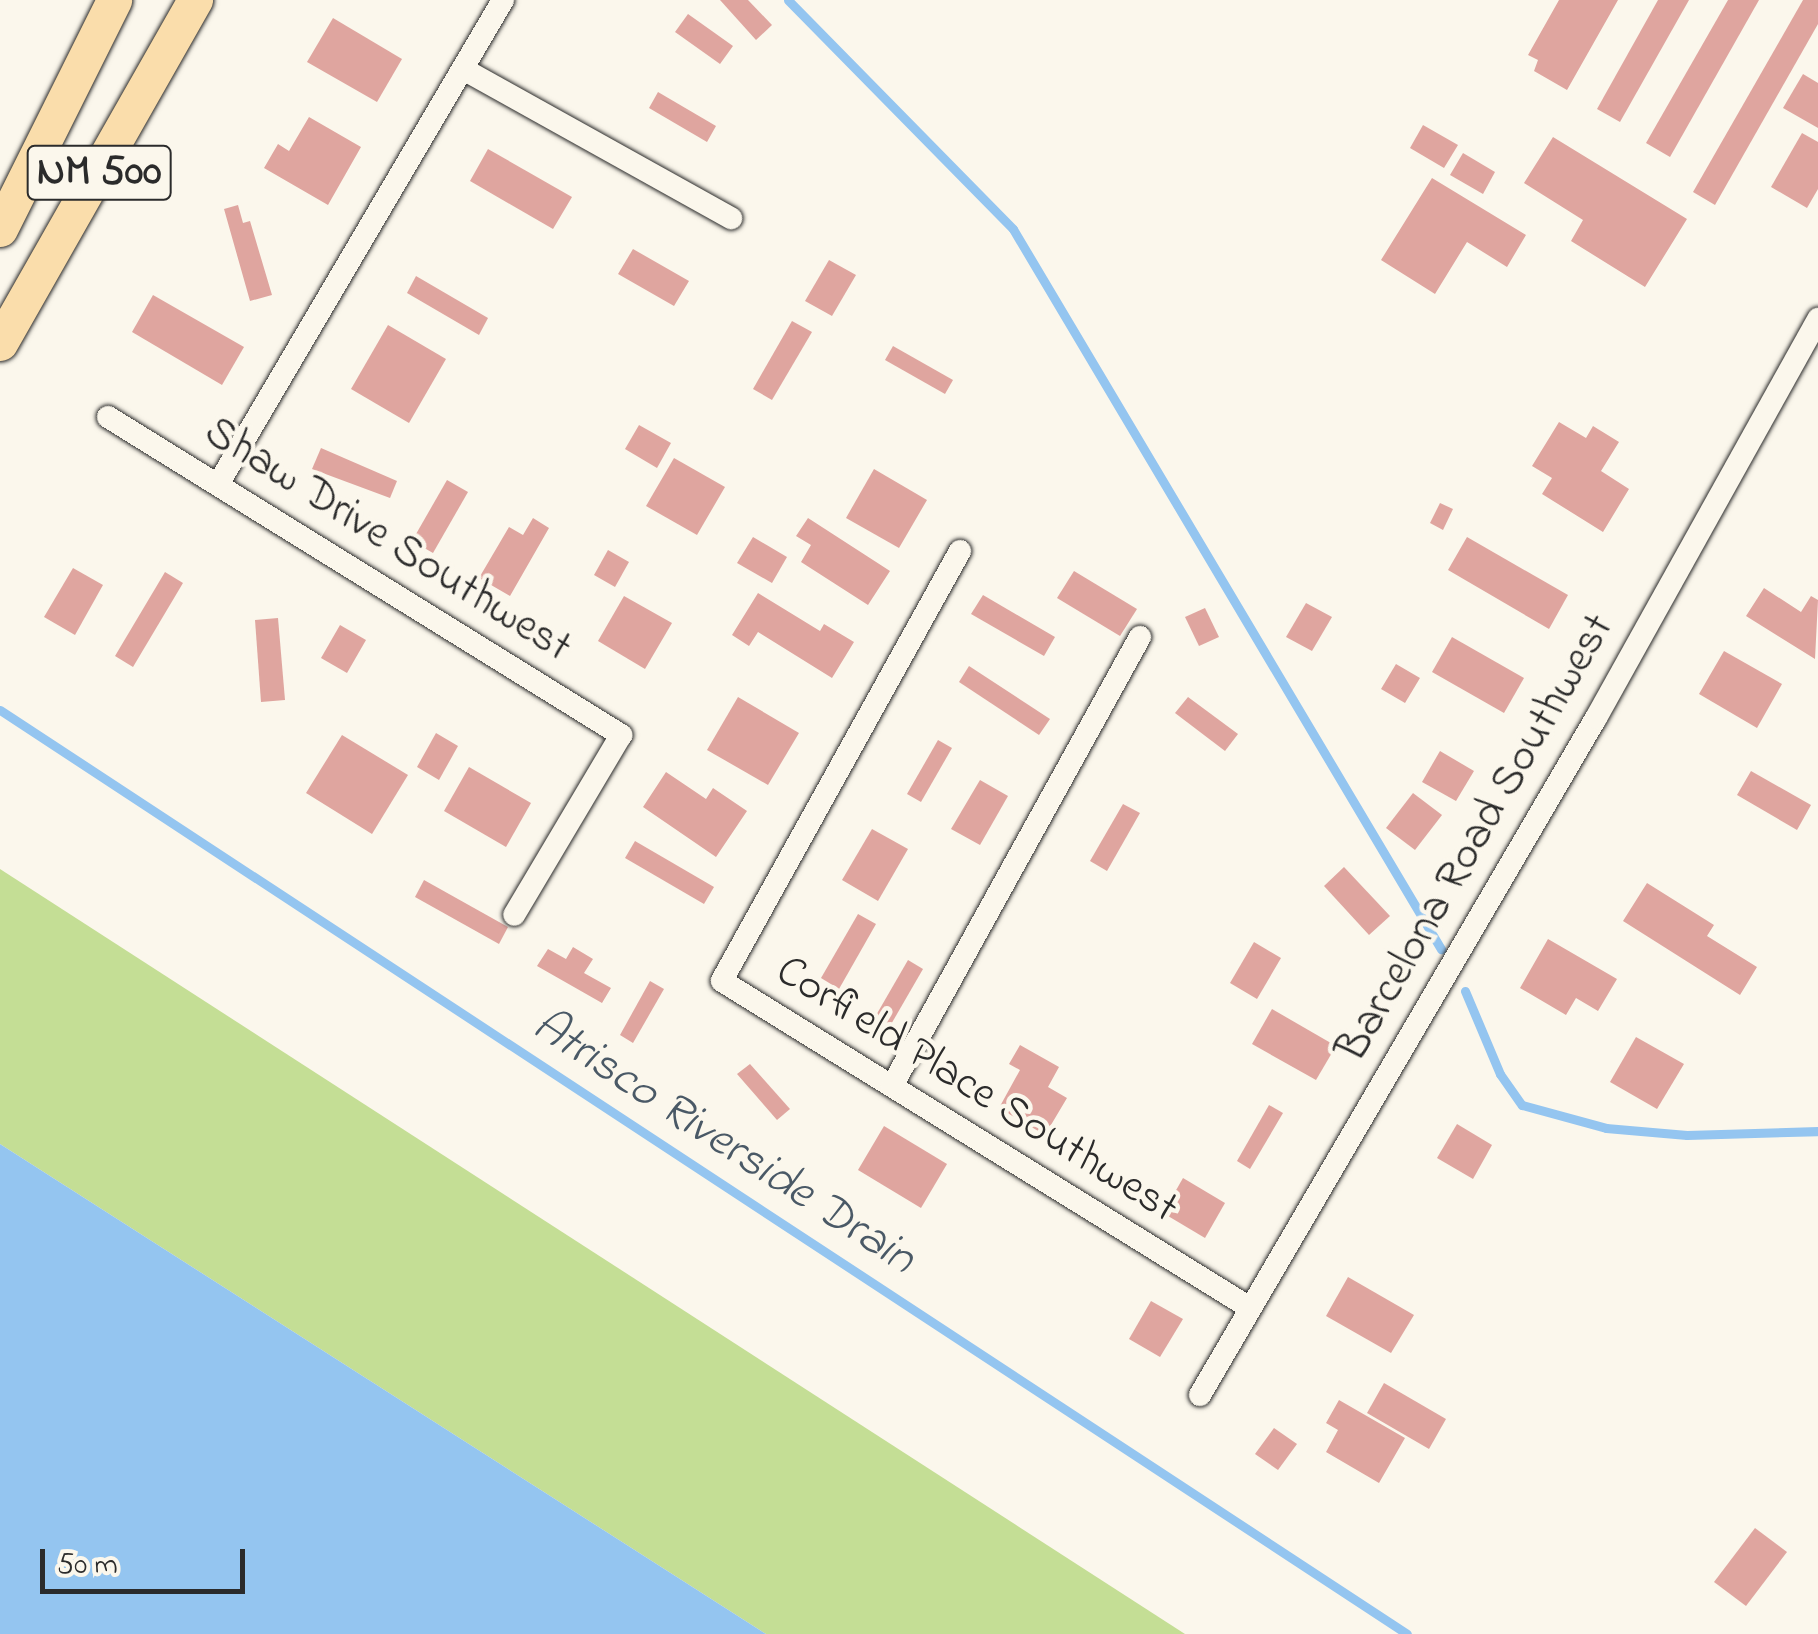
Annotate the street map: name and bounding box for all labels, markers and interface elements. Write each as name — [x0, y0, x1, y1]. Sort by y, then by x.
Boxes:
road number: NM 500 — [27, 136, 172, 210]
street label: Shaw Drive Southwest — [193, 406, 581, 676]
street label: Barcelona Road Southwest — [1326, 605, 1628, 1073]
street label: Corfield Place Southwest — [765, 945, 1187, 1237]
water label: Atrisco Riverside Drain — [521, 998, 925, 1288]
scale bar — [45, 1529, 250, 1591]
text: 50 m — [57, 1544, 118, 1588]

